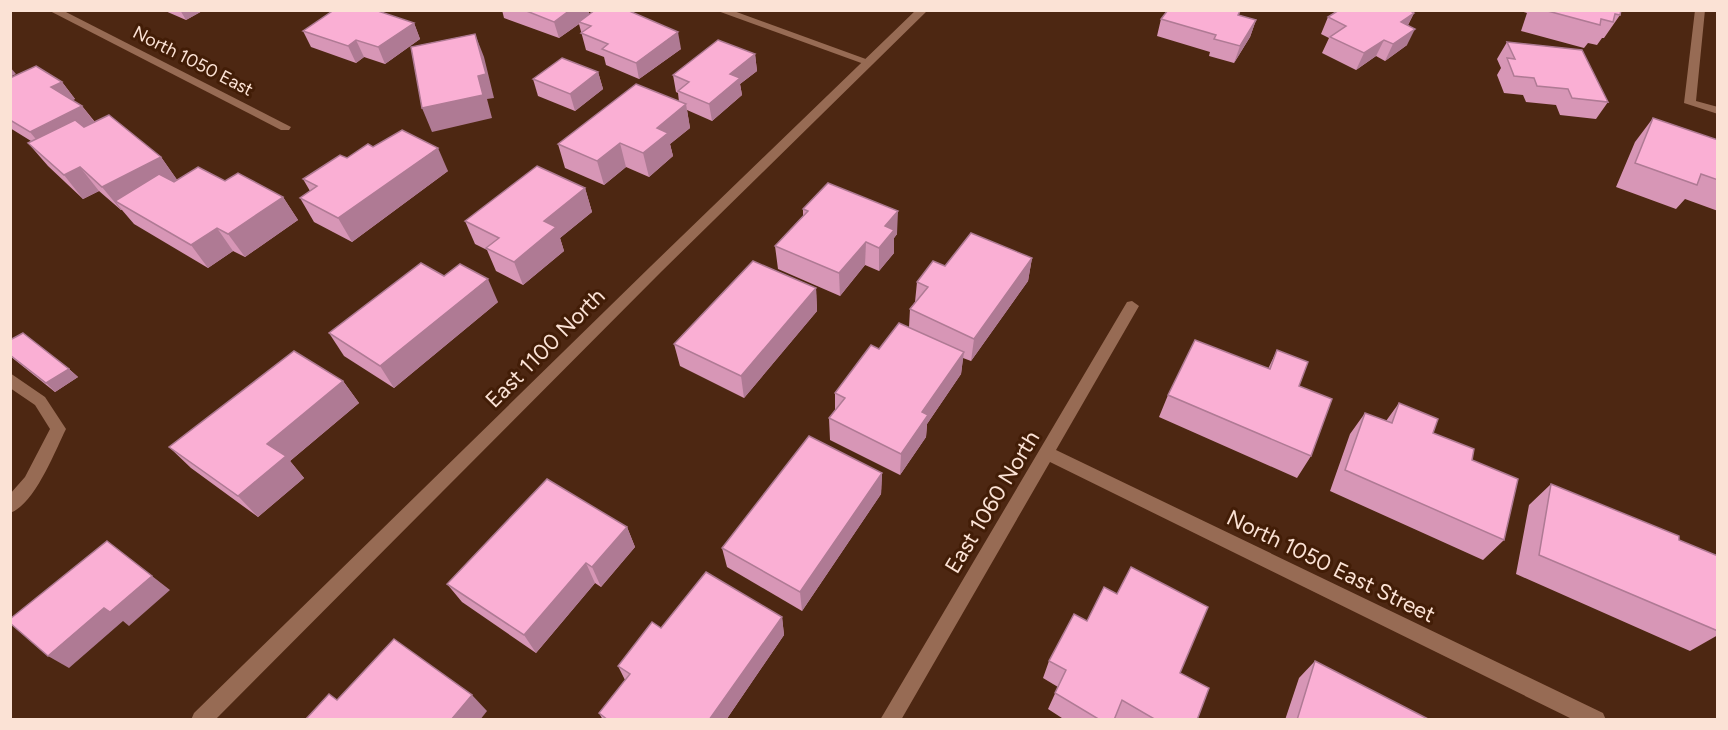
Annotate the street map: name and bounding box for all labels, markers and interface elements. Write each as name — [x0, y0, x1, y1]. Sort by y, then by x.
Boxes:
street label: North 1050 East — [129, 21, 257, 101]
street label: East 1100 North — [480, 283, 610, 413]
street label: East 1060 North — [939, 426, 1045, 578]
street label: North 1050 East Street — [1222, 504, 1440, 628]

